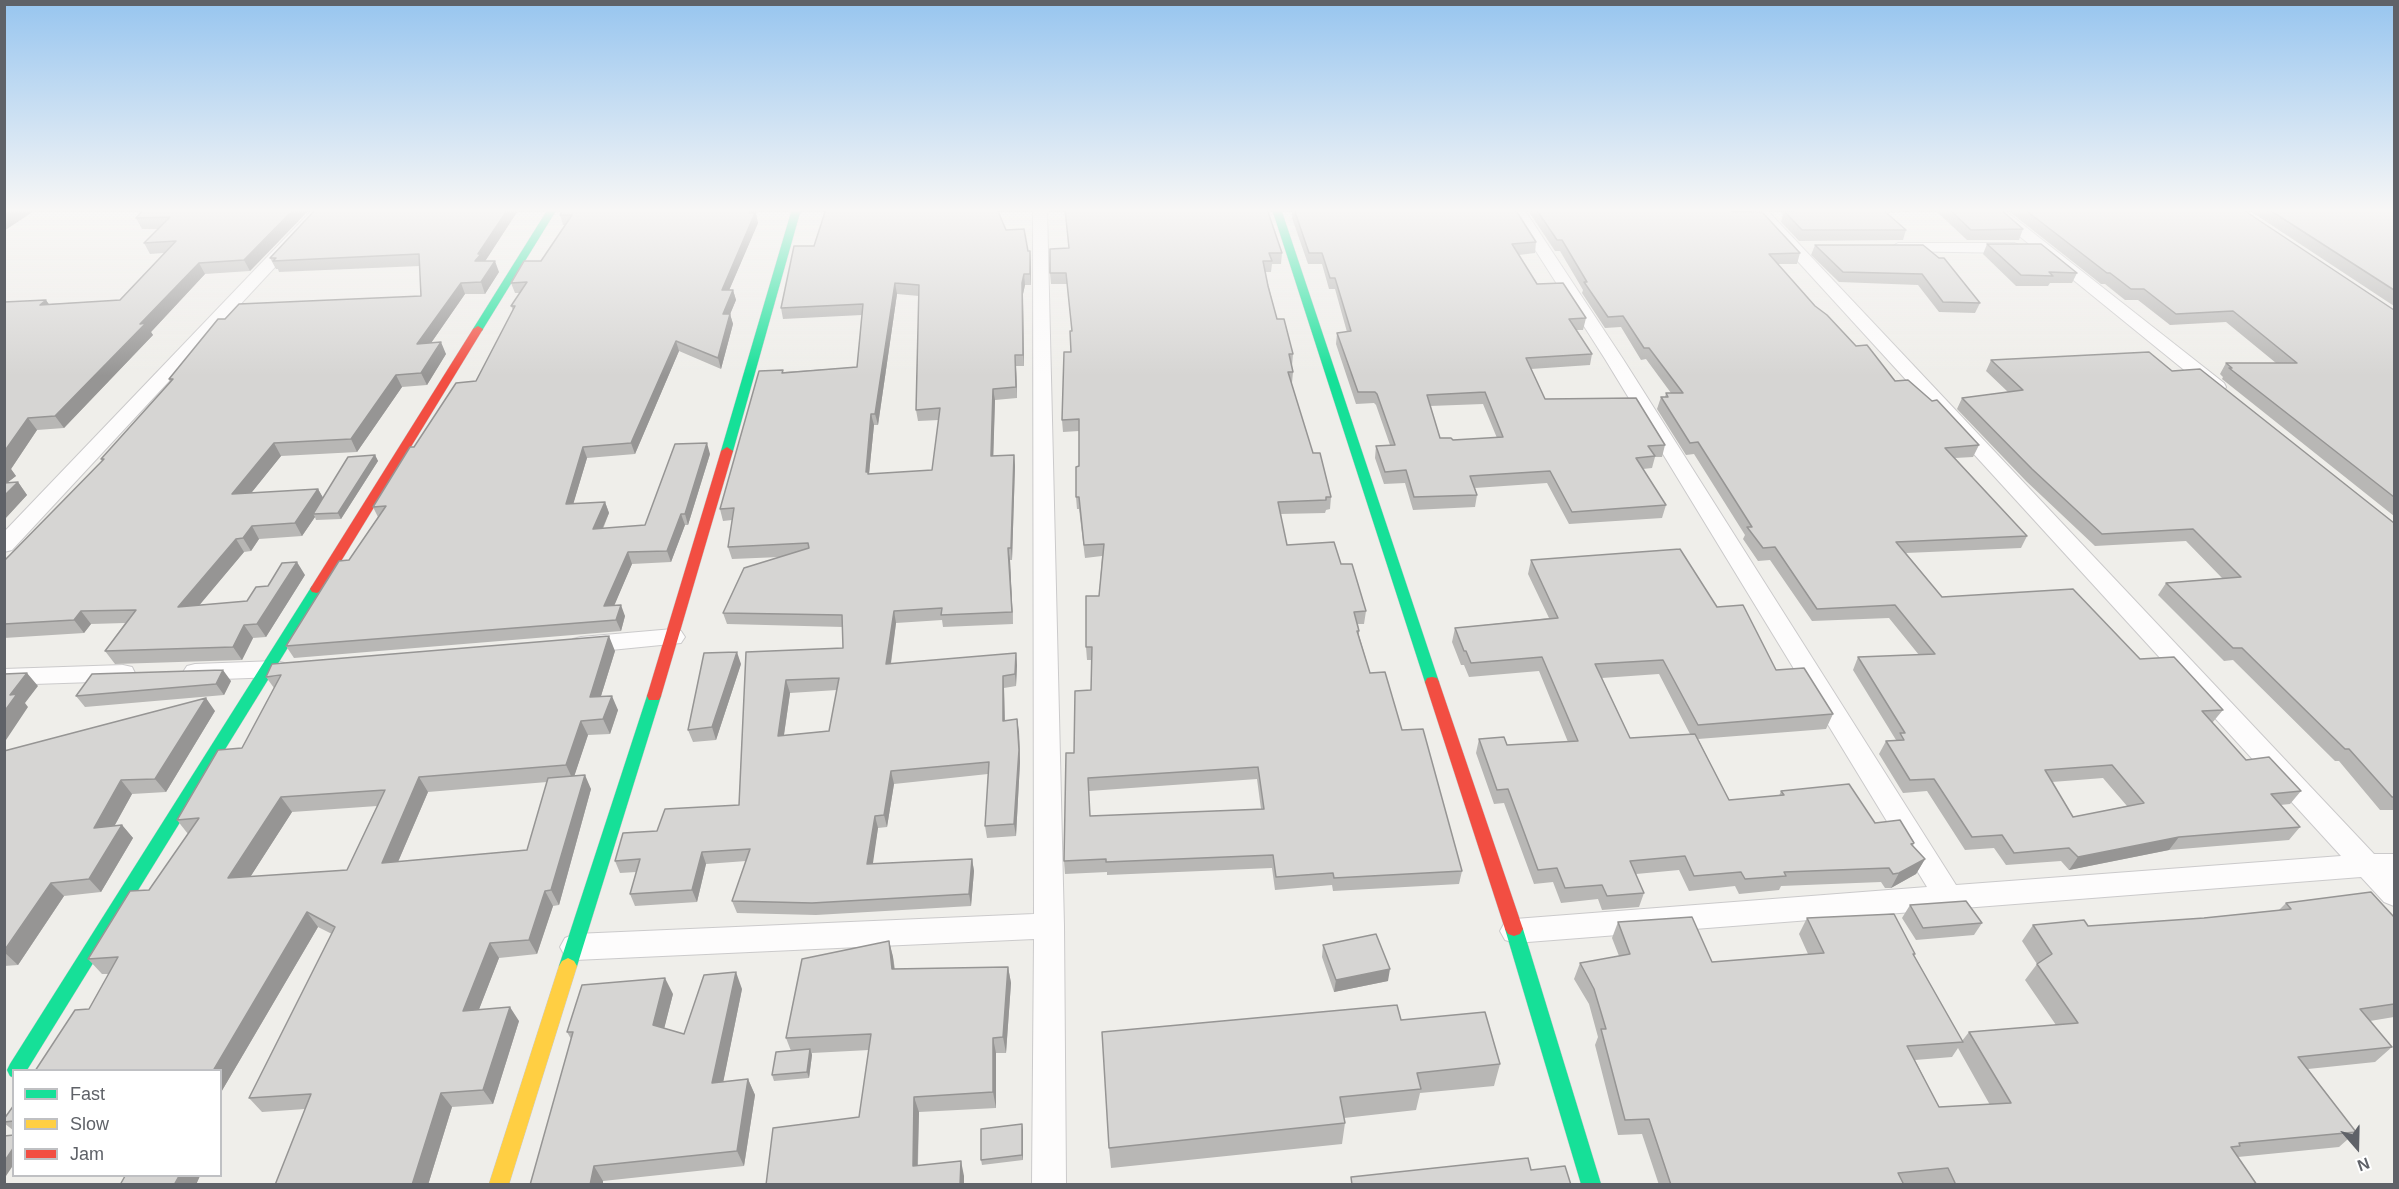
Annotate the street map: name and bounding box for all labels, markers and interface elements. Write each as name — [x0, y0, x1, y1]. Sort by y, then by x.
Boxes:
legend — [12, 1069, 222, 1177]
text: Fast — [70, 1084, 105, 1104]
text: Slow — [70, 1114, 109, 1134]
north arrow — [2327, 1117, 2387, 1177]
text: Jam — [70, 1144, 104, 1164]
text: N — [2355, 1154, 2372, 1174]

